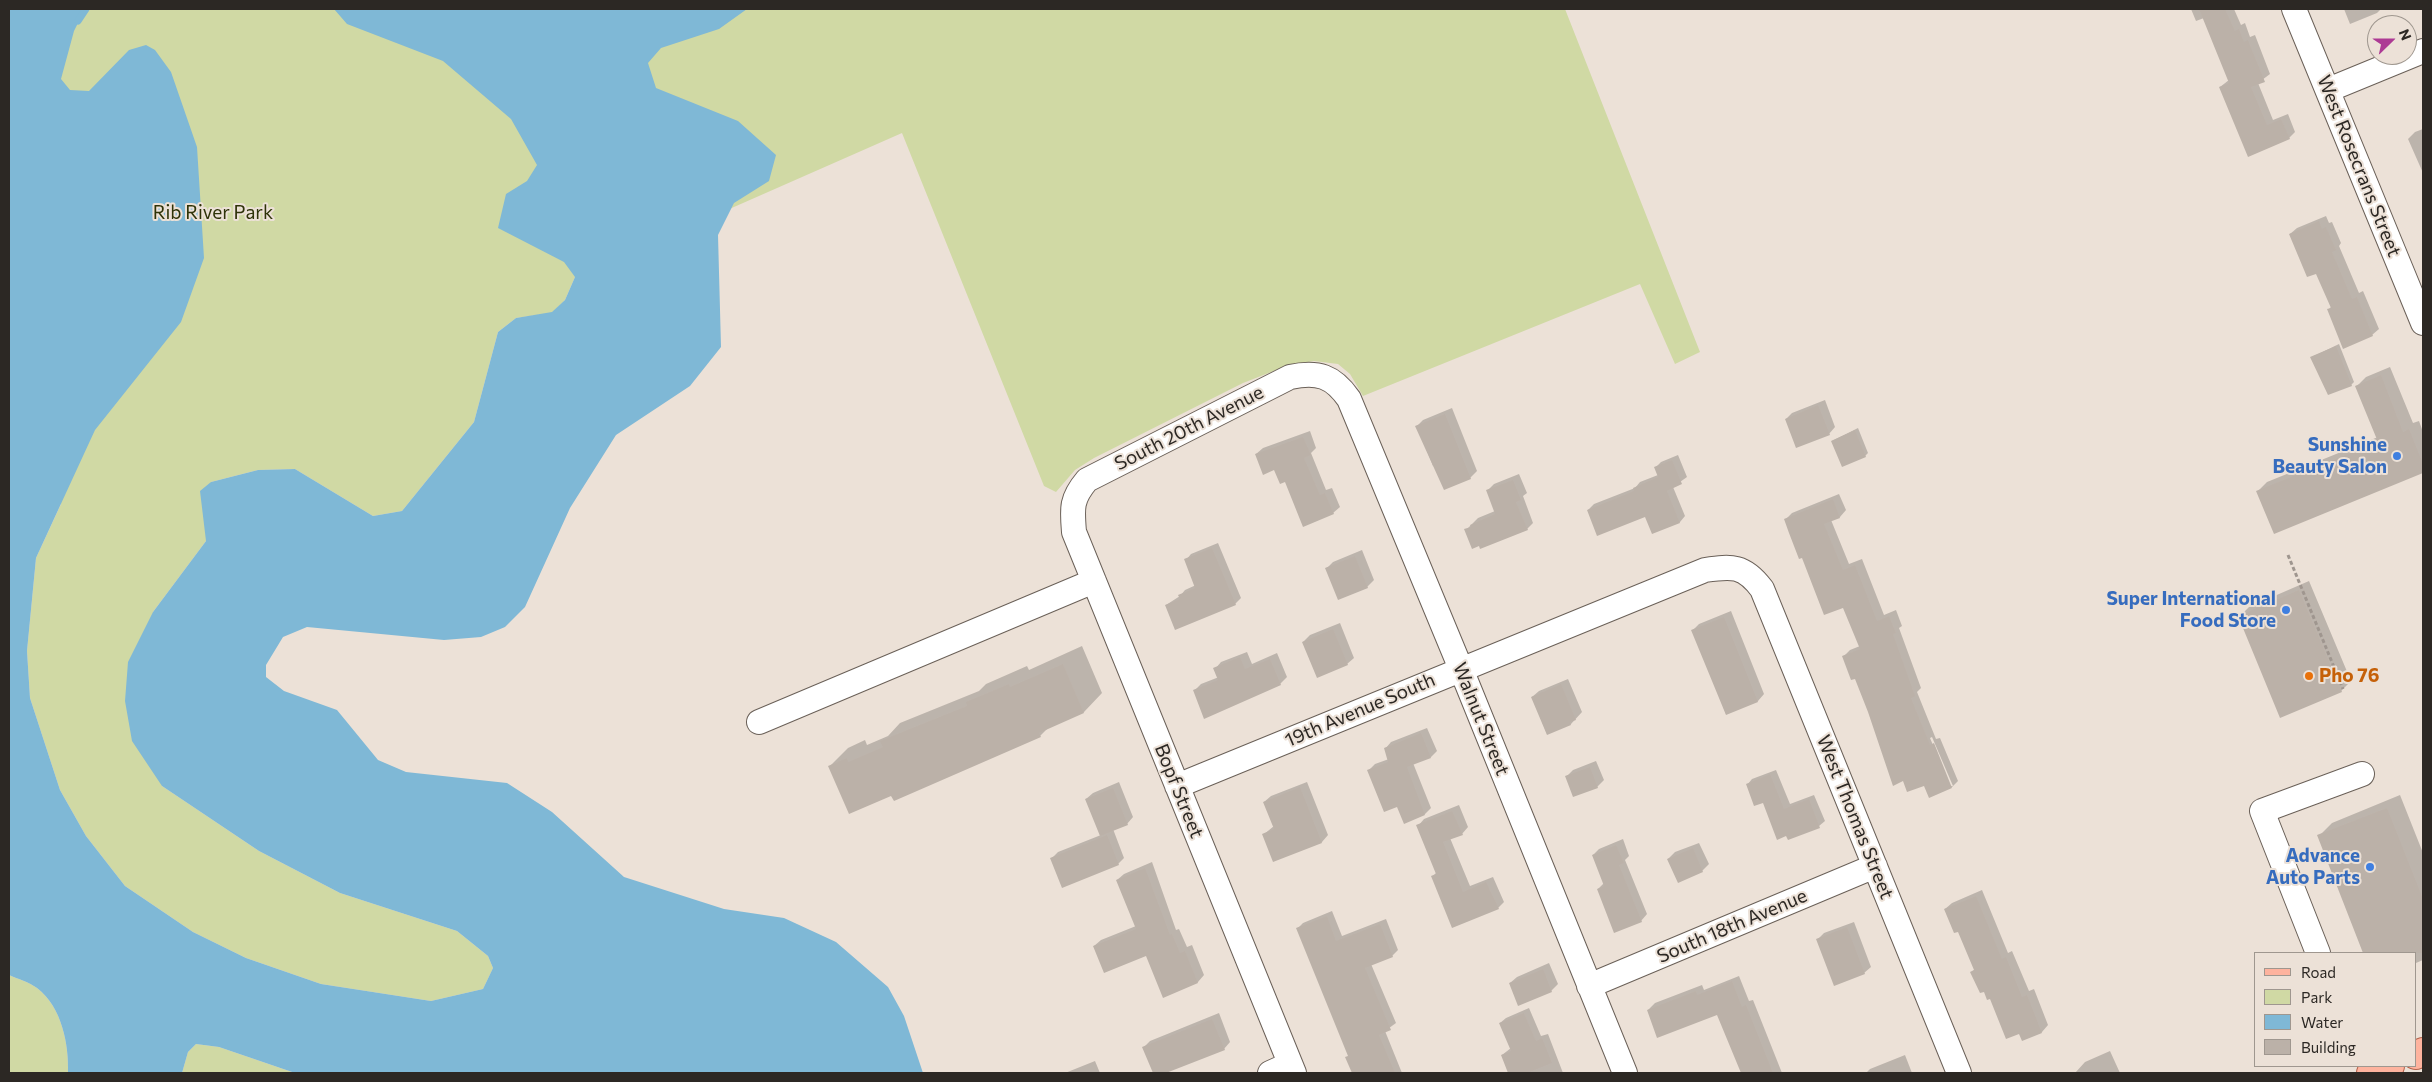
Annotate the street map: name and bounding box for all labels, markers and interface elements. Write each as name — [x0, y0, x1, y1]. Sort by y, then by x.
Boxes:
north arrow — [2367, 15, 2417, 65]
text: N — [2396, 27, 2415, 43]
street label: West Rosecrans Street — [2312, 72, 2406, 260]
park label: Rib River Park — [153, 202, 273, 224]
street label: South 20th Avenue — [1111, 381, 1267, 475]
place label: Sunshine Beauty Salon — [2273, 434, 2387, 478]
marker: Sunshine Beauty Salon — [2391, 450, 2403, 462]
place label: Super International Food Store — [2106, 588, 2276, 632]
marker: Super International Food Store — [2280, 604, 2292, 616]
street label: Walnut Street — [1448, 659, 1514, 779]
place label: Pho 76 — [2319, 665, 2379, 687]
street label: 19th Avenue South — [1282, 668, 1438, 752]
marker: Pho 76 — [2303, 670, 2315, 682]
street label: West Thomas Street — [1812, 732, 1898, 902]
street label: Bopf Street — [1150, 741, 1208, 841]
place label: Advance Auto Parts — [2266, 845, 2360, 889]
marker: Advance Auto Parts — [2364, 861, 2376, 873]
street label: South 18th Avenue — [1654, 884, 1810, 968]
legend — [2254, 952, 2417, 1067]
text: Road — [2301, 963, 2336, 981]
text: Park — [2301, 988, 2332, 1006]
text: Water — [2301, 1013, 2343, 1031]
text: Building — [2301, 1038, 2356, 1056]

